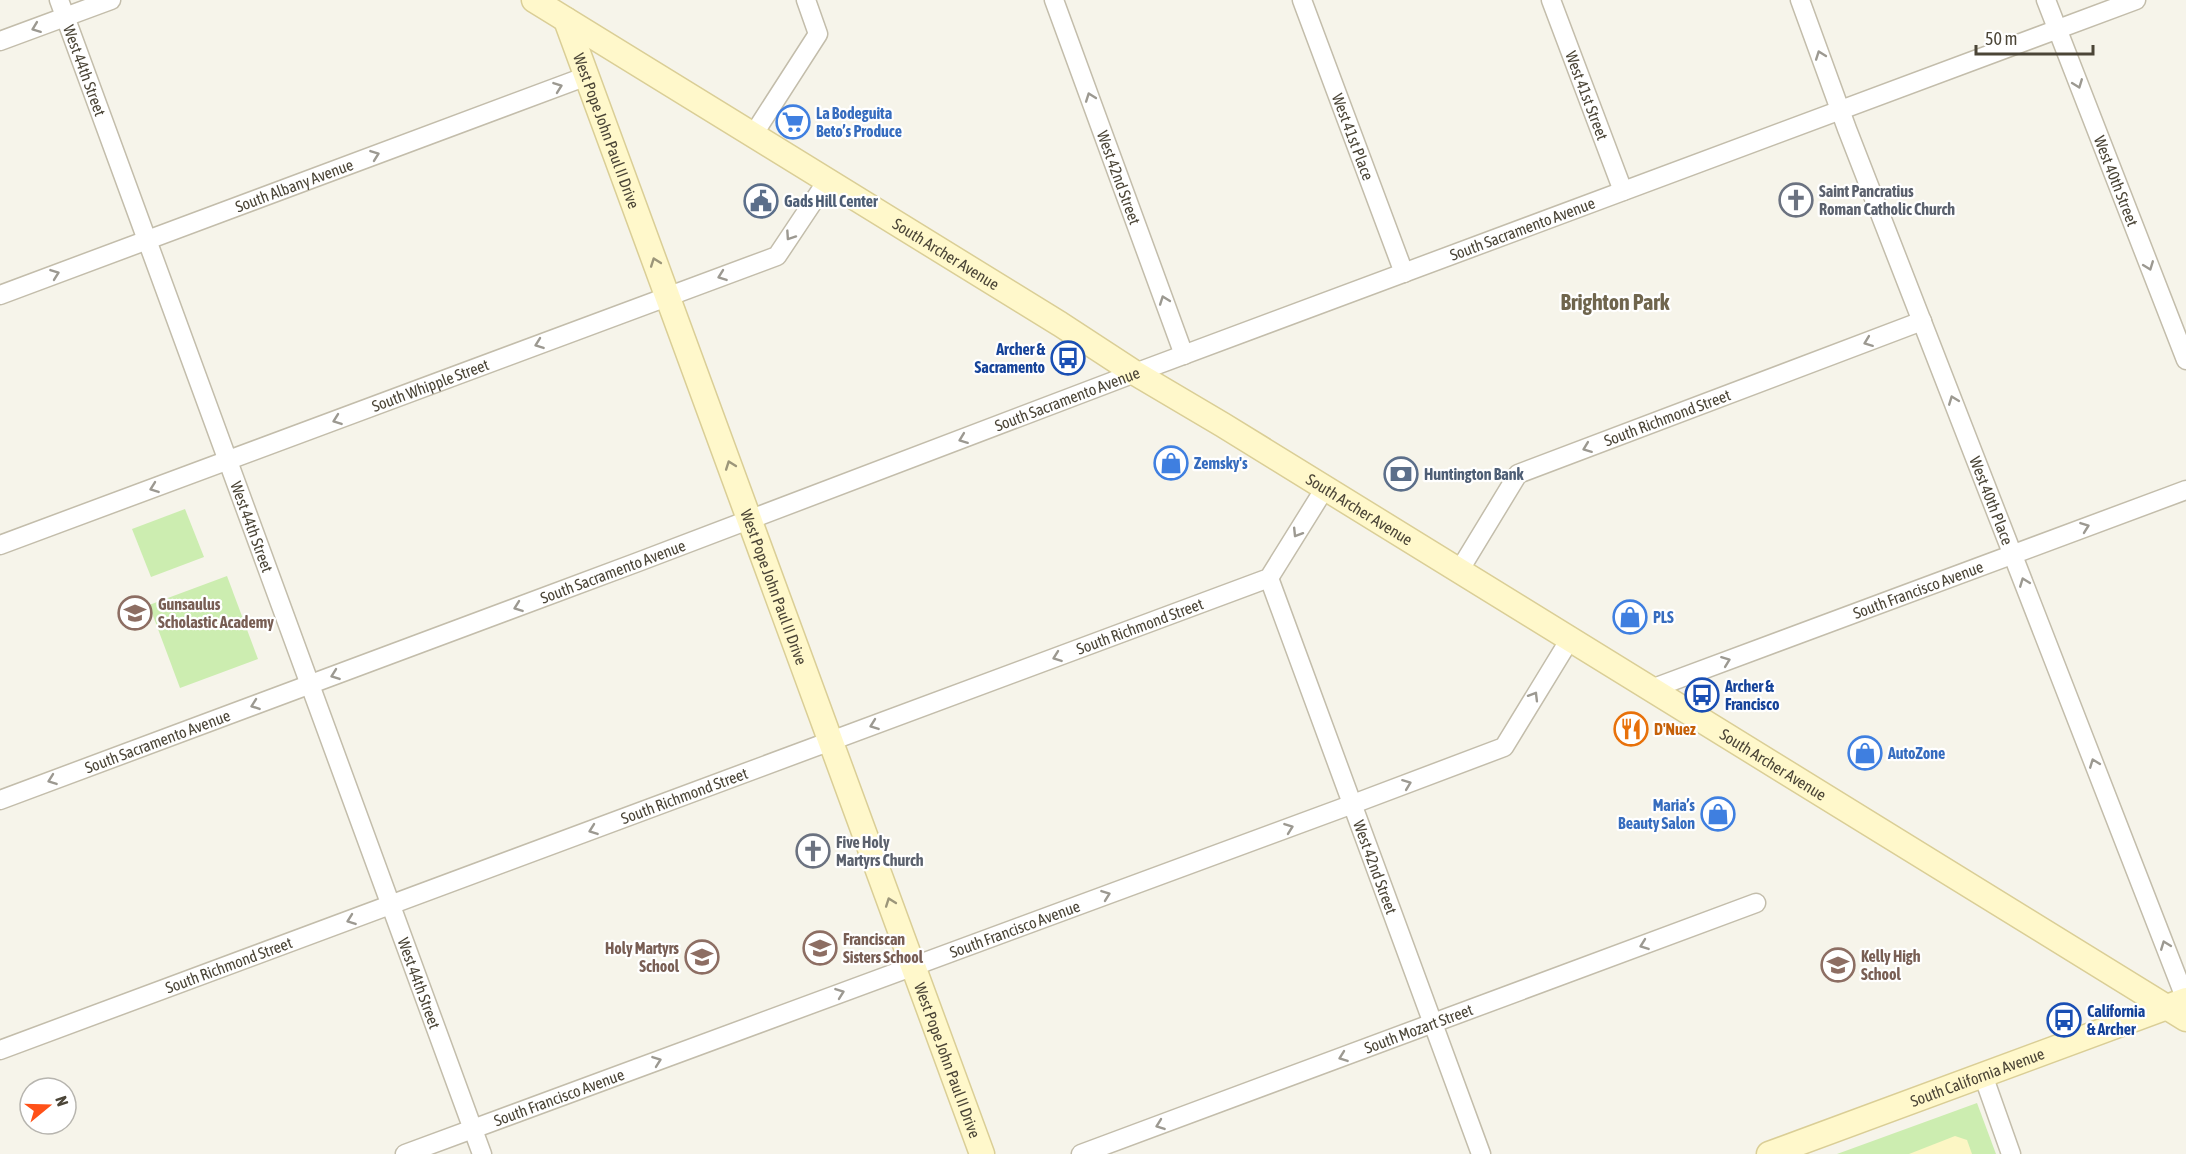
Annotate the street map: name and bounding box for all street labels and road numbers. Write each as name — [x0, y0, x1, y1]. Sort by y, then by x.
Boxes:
street label: West 44th Street — [60, 22, 110, 119]
street label: West 41st Street — [1562, 49, 1612, 143]
street label: West Pope John Paul II Drive — [570, 51, 643, 211]
street label: West 41st Place — [1329, 91, 1377, 183]
street label: West 42nd Street — [1094, 128, 1145, 227]
street label: West 40th Street — [2091, 133, 2142, 229]
street label: South Albany Avenue — [233, 155, 356, 215]
street label: South Sacramento Avenue — [1447, 193, 1597, 264]
street label: South Archer Avenue — [890, 214, 1002, 293]
street label: South Whipple Street — [369, 355, 492, 415]
street label: South Sacramento Avenue — [992, 363, 1142, 435]
street label: South Richmond Street — [1601, 385, 1733, 450]
street label: West 40th Place — [1966, 454, 2017, 547]
street label: South Archer Avenue — [1303, 470, 1416, 549]
street label: West 44th Street — [227, 479, 277, 575]
street label: West Pope John Paul II Drive — [737, 507, 811, 667]
street label: South Sacramento Avenue — [538, 536, 688, 607]
street label: South Francisco Avenue — [1851, 557, 1986, 622]
street label: South Richmond Street — [1074, 594, 1206, 658]
street label: South Sacramento Avenue — [82, 706, 233, 777]
street label: South Archer Avenue — [1717, 725, 1830, 804]
street label: South Richmond Street — [618, 764, 750, 827]
street label: West 42nd Street — [1350, 818, 1401, 917]
street label: South Francisco Avenue — [947, 897, 1082, 961]
street label: South Richmond Street — [163, 933, 295, 997]
street label: West 44th Street — [394, 935, 444, 1031]
street label: West Pope John Paul II Drive — [911, 980, 984, 1140]
street label: South Mozart Street — [1362, 1000, 1476, 1057]
street label: South California Avenue — [1908, 1044, 2047, 1110]
street label: South Francisco Avenue — [491, 1065, 626, 1129]

